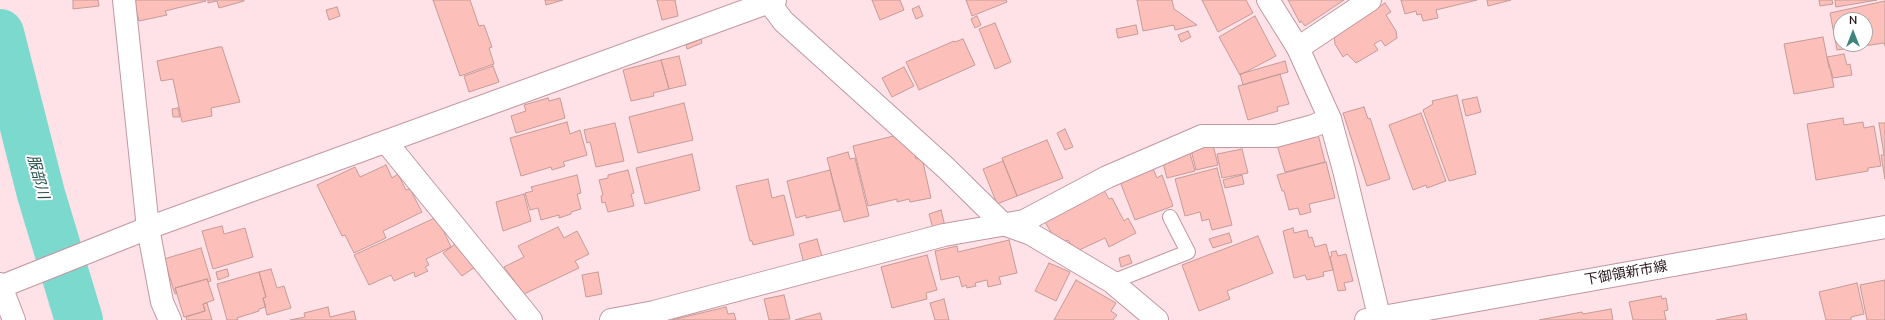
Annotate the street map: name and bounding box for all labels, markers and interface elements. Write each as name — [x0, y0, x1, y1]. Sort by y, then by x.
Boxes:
north arrow — [1833, 12, 1873, 52]
text: N — [1849, 13, 1857, 28]
water label: 服部川 — [22, 153, 52, 201]
street label: 下御領新市線 — [1583, 258, 1669, 290]

